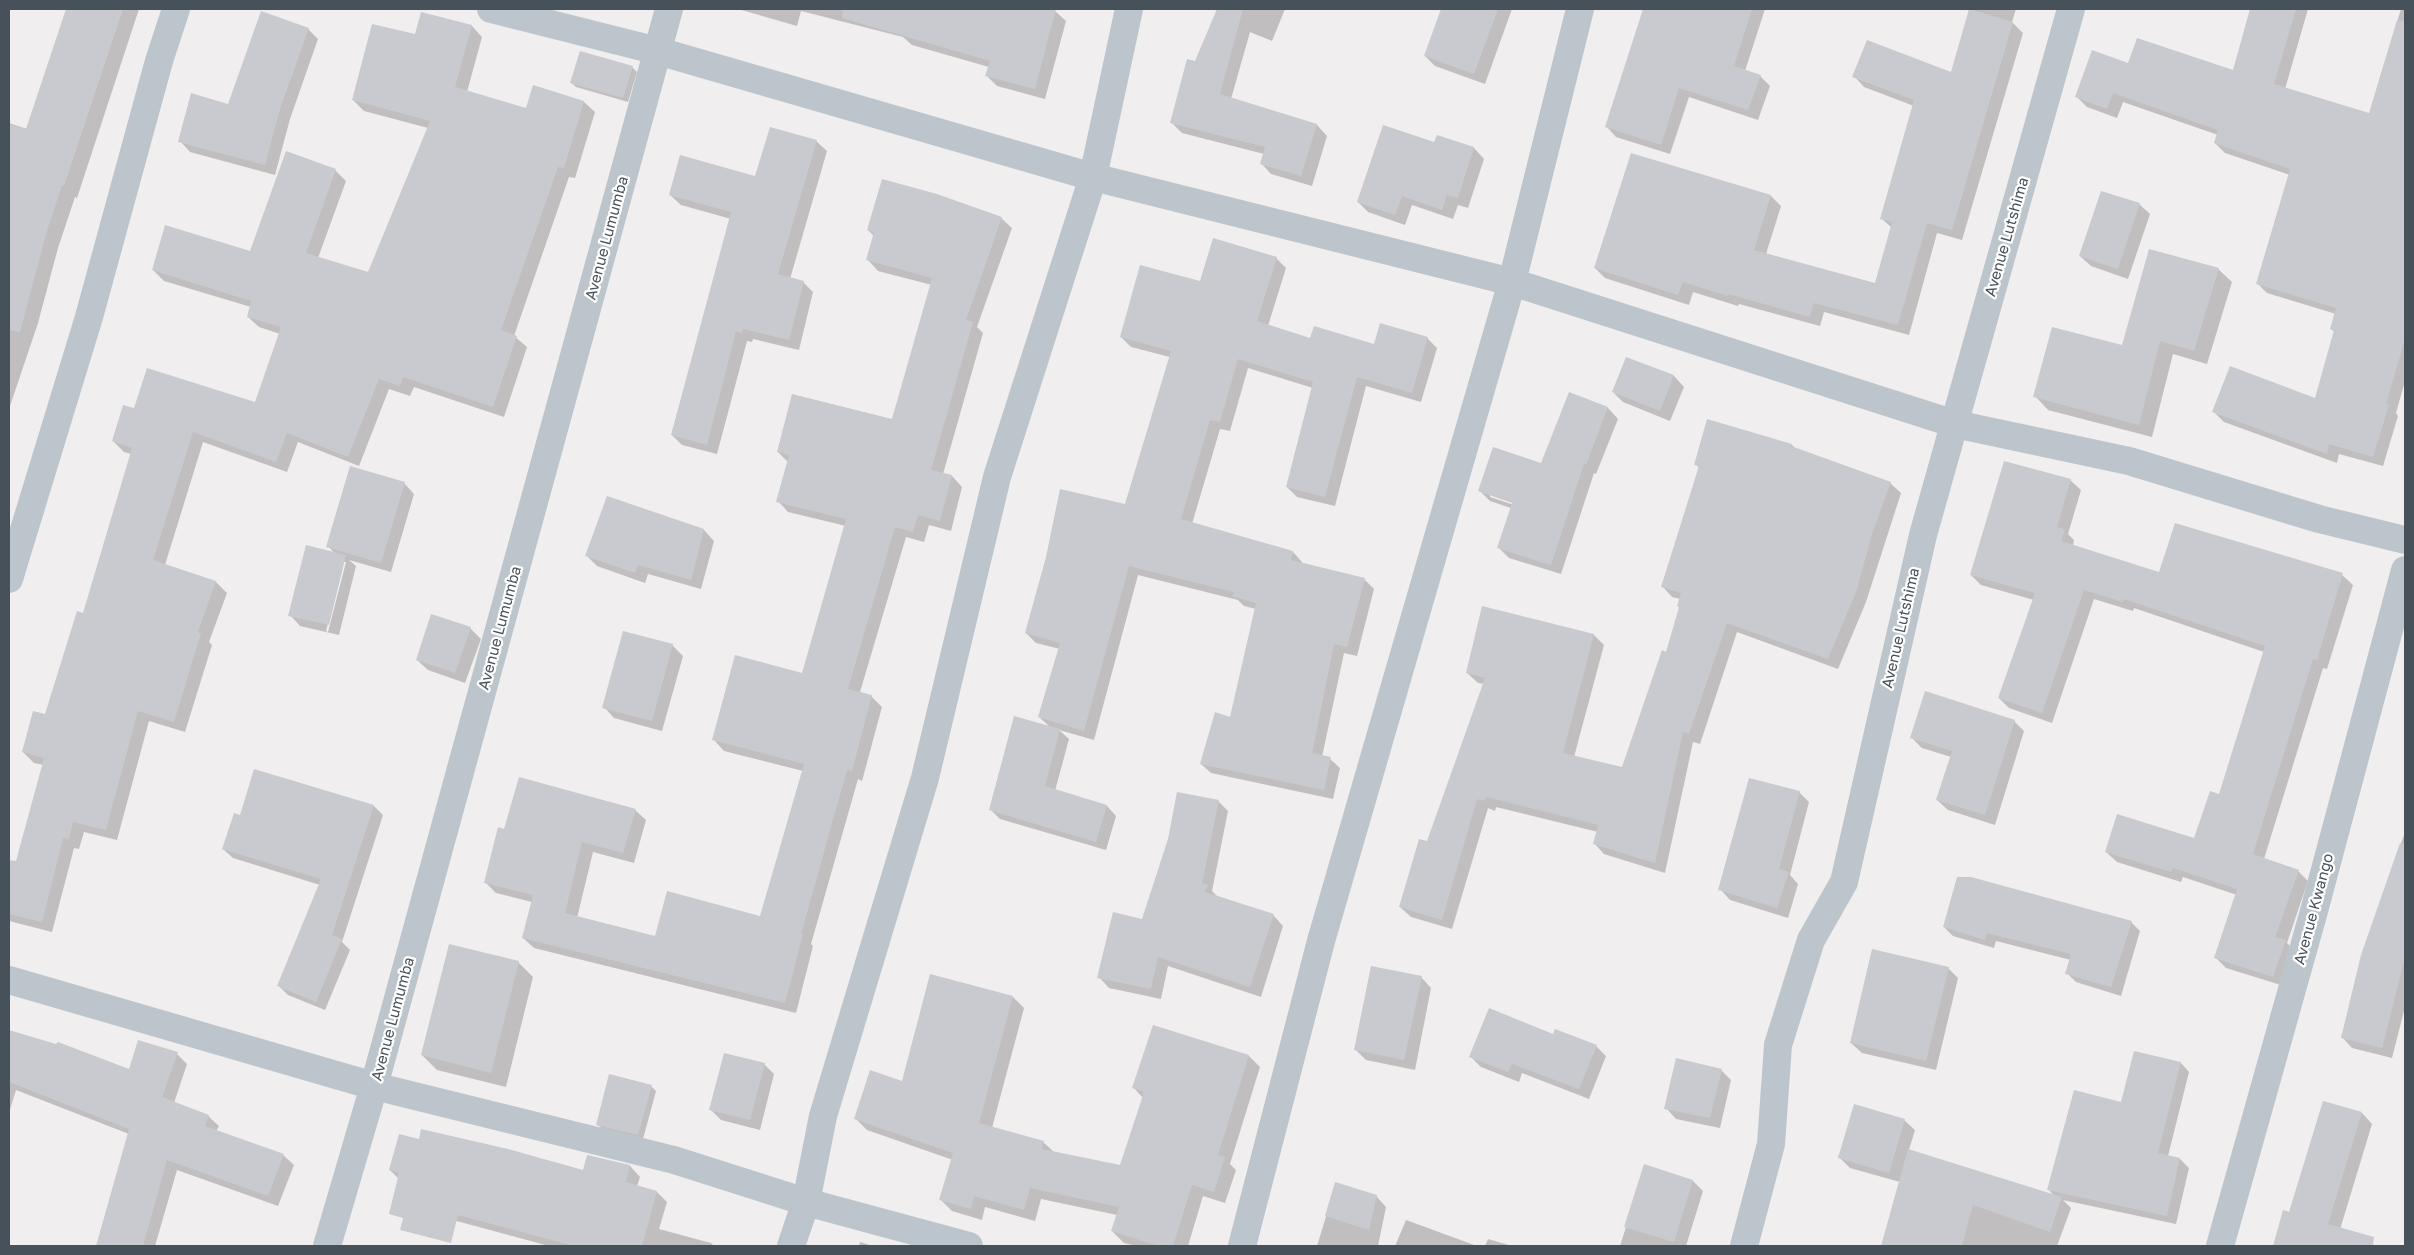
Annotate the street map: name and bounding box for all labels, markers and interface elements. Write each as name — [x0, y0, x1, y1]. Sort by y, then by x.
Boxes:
street label: Avenue Lumumba — [582, 174, 632, 302]
street label: Avenue Lutshima — [1981, 175, 2033, 299]
street label: Avenue Lumumba — [475, 564, 525, 692]
street label: Avenue Lutshima — [1878, 566, 1924, 690]
street label: Avenue Kwango — [2291, 851, 2337, 967]
street label: Avenue Lumumba — [368, 955, 418, 1083]

